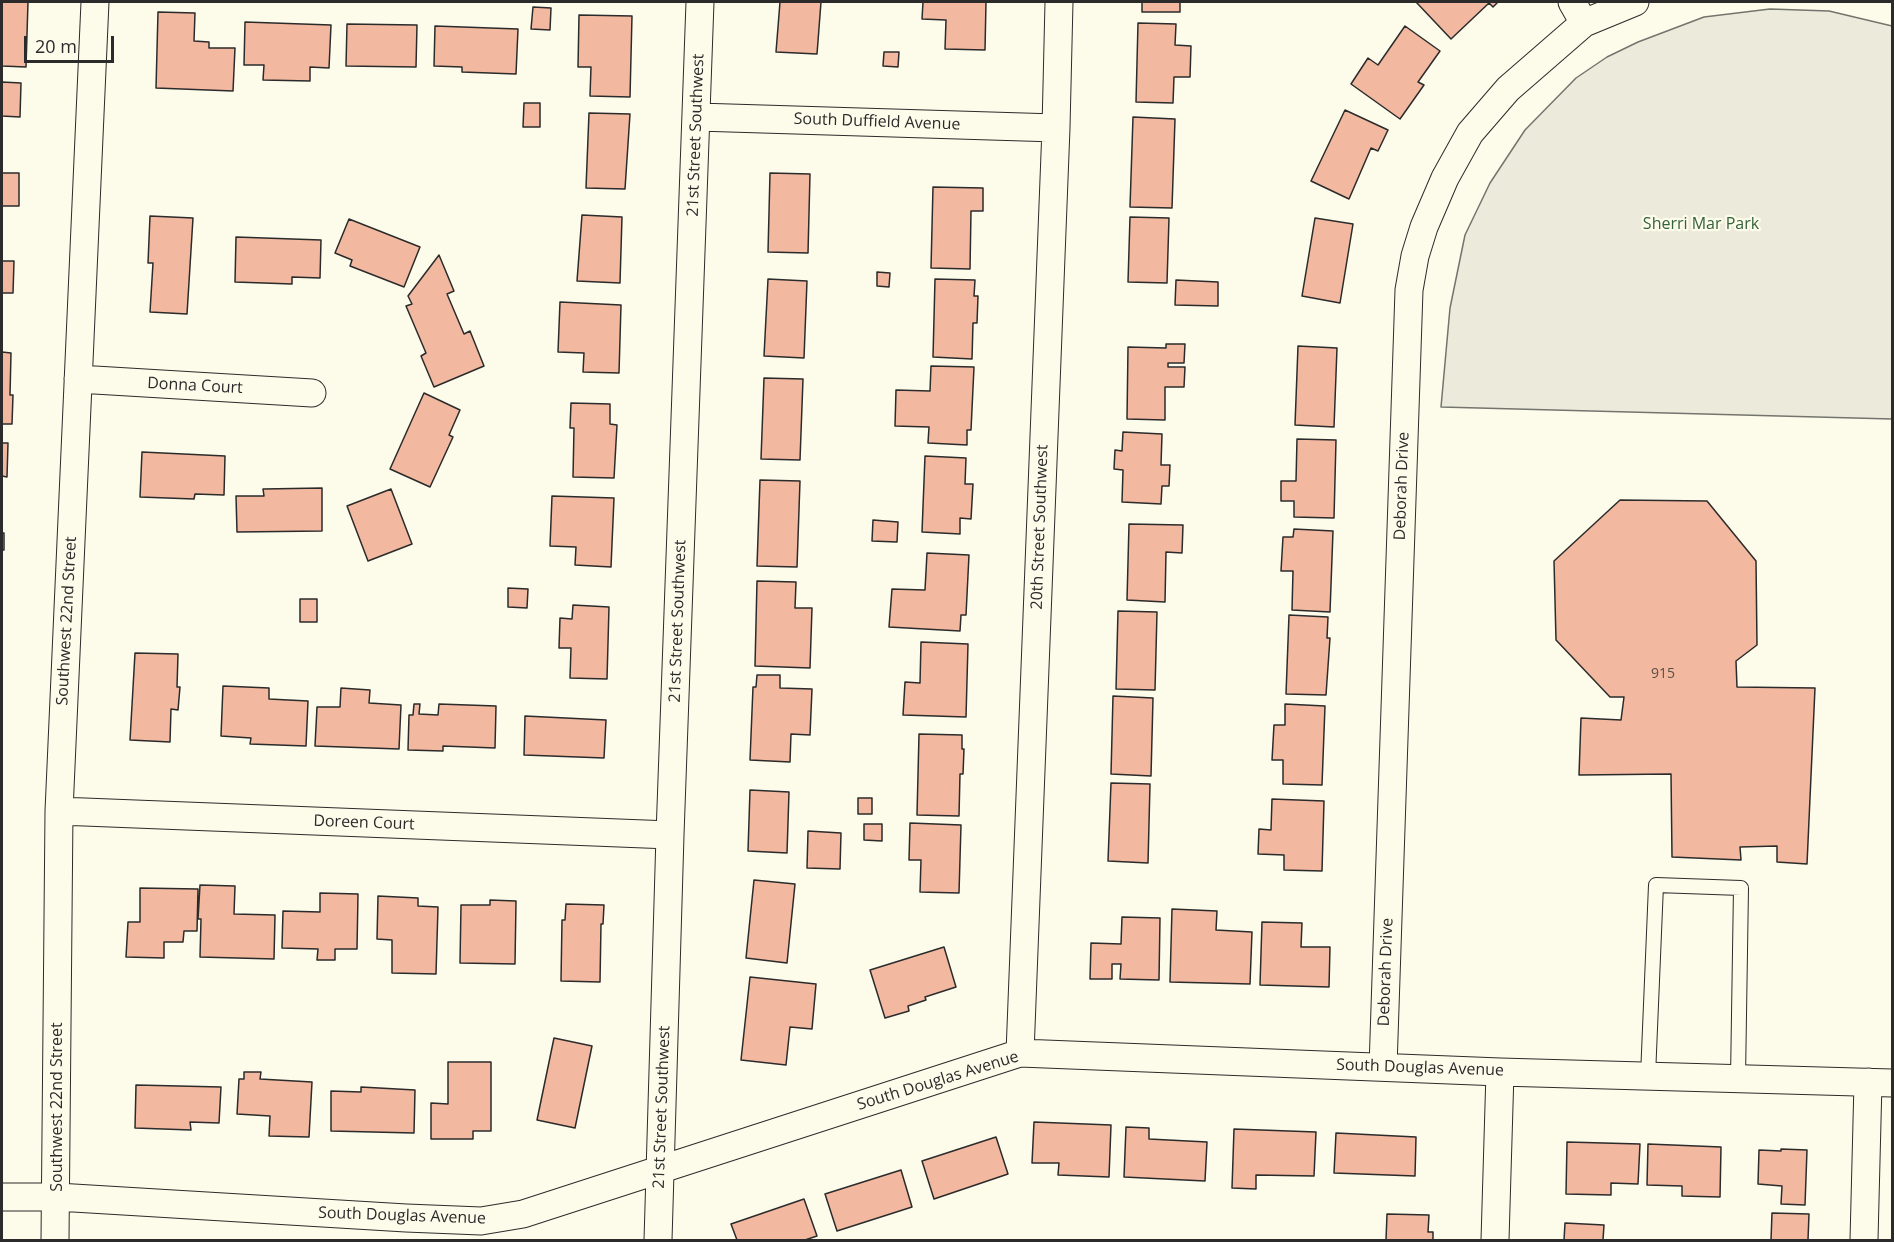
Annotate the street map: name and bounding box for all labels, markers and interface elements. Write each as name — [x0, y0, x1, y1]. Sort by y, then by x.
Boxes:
scale bar — [27, 24, 117, 62]
text: 20 m — [35, 34, 77, 58]
street label: 21st Street Southwest — [684, 53, 708, 217]
street label: South Duffield Avenue — [793, 109, 961, 135]
park label: Sherri Mar Park — [1643, 214, 1759, 234]
street label: Donna Court — [147, 374, 243, 398]
street label: Deborah Drive — [1391, 431, 1413, 541]
street label: 20th Street Southwest — [1028, 444, 1052, 610]
street label: Southwest 22nd Street — [53, 536, 81, 706]
street label: 21st Street Southwest — [666, 539, 690, 703]
house number: 915 — [1651, 666, 1675, 682]
street label: Doreen Court — [313, 812, 415, 834]
street label: Deborah Drive — [1375, 917, 1397, 1027]
street label: Southwest 22nd Street — [47, 1022, 67, 1192]
street label: 21st Street Southwest — [650, 1025, 674, 1189]
street label: South Douglas Avenue — [855, 1047, 1021, 1115]
street label: South Douglas Avenue — [1336, 1055, 1504, 1081]
street label: South Douglas Avenue — [318, 1203, 486, 1229]

